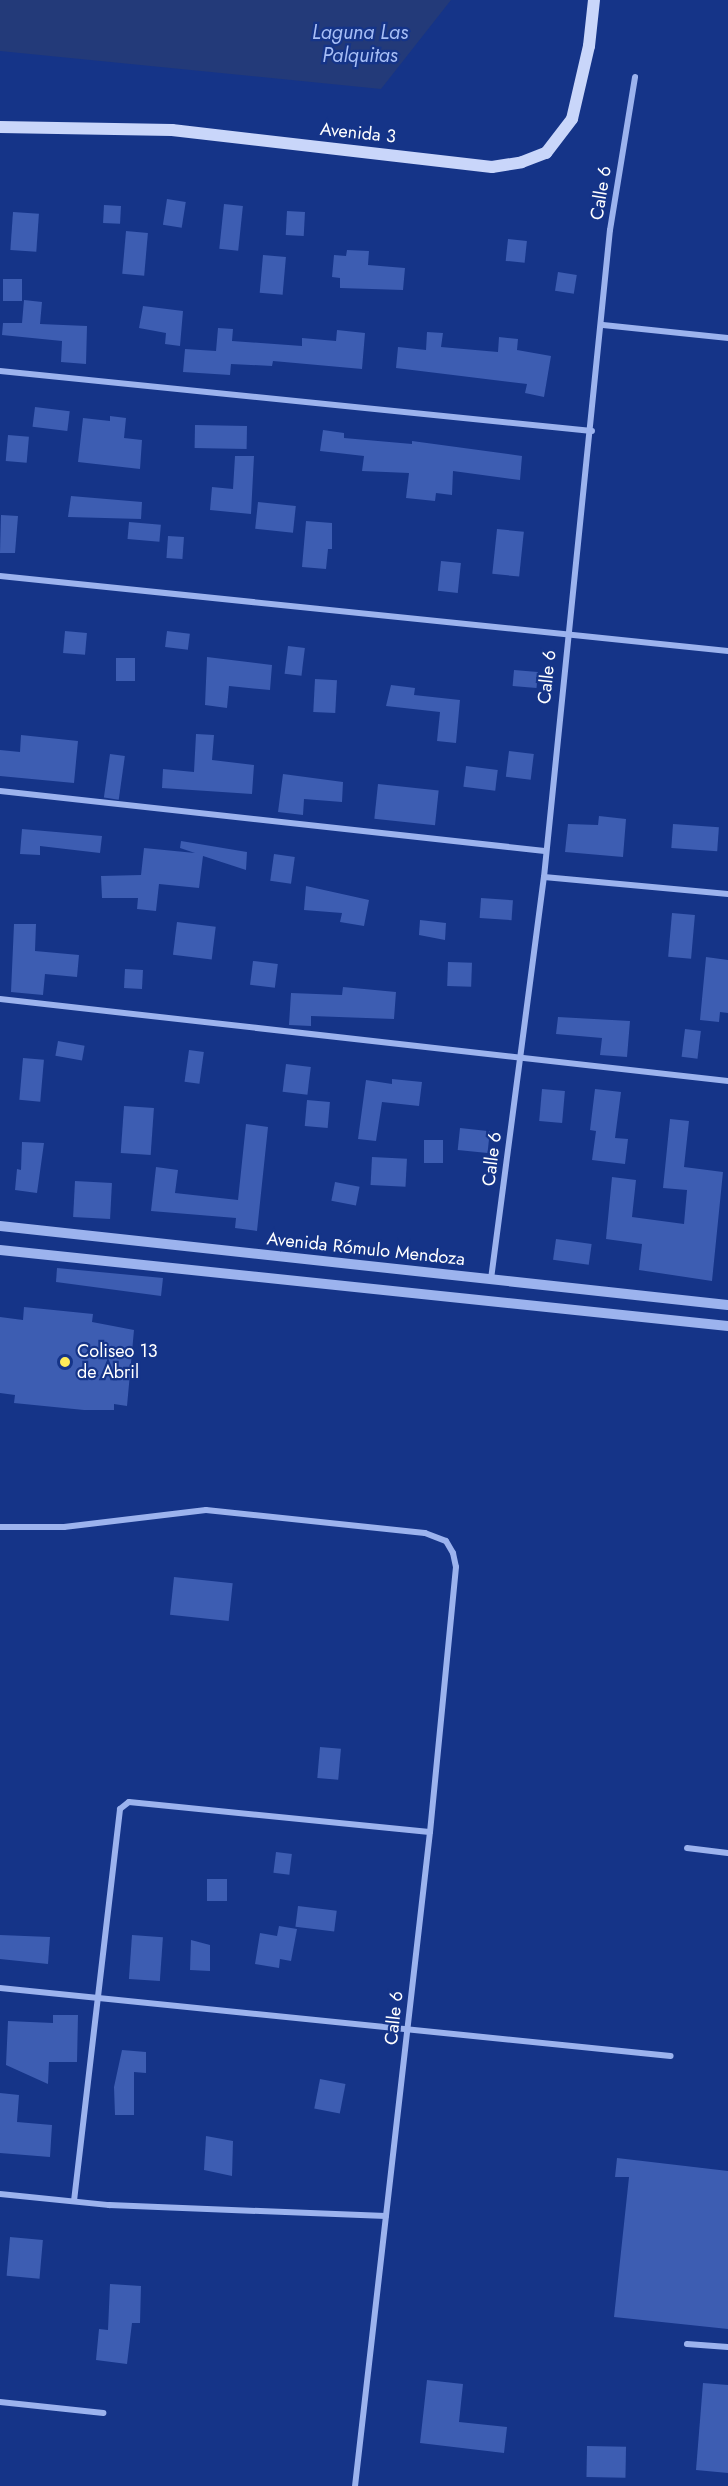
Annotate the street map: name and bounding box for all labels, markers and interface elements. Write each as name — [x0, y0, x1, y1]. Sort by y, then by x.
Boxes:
water label: Laguna Las Palquitas — [312, 20, 408, 67]
street label: Avenida 3 — [319, 118, 397, 148]
street label: Calle 6 — [586, 164, 616, 222]
street label: Calle 6 — [533, 649, 561, 705]
street label: Calle 6 — [478, 1131, 506, 1187]
street label: Avenida Rómulo Mendoza — [266, 1228, 466, 1270]
place label: Coliseo 13 de Abril — [77, 1341, 158, 1384]
marker: Coliseo 13 de Abril — [58, 1355, 72, 1369]
street label: Calle 6 — [380, 1990, 408, 2046]

